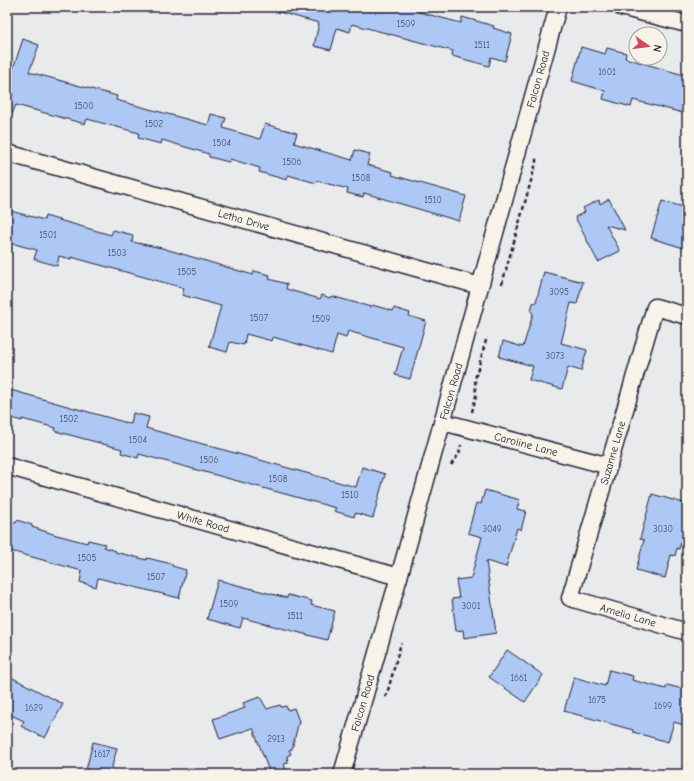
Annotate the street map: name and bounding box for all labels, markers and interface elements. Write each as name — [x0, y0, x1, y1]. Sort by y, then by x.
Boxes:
house number: 1509 — [397, 19, 416, 29]
north arrow — [628, 26, 668, 66]
house number: 1511 — [474, 40, 490, 50]
text: N — [650, 43, 664, 53]
street label: Falcon Road — [524, 49, 552, 109]
house number: 1601 — [598, 67, 616, 77]
house number: 1500 — [74, 101, 94, 111]
house number: 1502 — [145, 119, 164, 129]
house number: 1504 — [213, 138, 231, 148]
house number: 1506 — [283, 157, 302, 167]
house number: 1508 — [352, 173, 371, 183]
house number: 1510 — [424, 195, 442, 205]
street label: Letha Drive — [217, 206, 272, 233]
house number: 1501 — [39, 230, 57, 240]
house number: 1503 — [108, 248, 126, 258]
house number: 1505 — [178, 267, 197, 277]
house number: 3095 — [549, 287, 569, 297]
house number: 1507 — [250, 313, 269, 323]
house number: 1509 — [312, 314, 331, 324]
house number: 3073 — [546, 351, 564, 361]
street label: Falcon Road — [437, 361, 465, 421]
house number: 1502 — [60, 414, 79, 424]
street label: Suzanne Lane — [598, 419, 628, 486]
street label: Caroline Lane — [493, 429, 560, 459]
house number: 1504 — [129, 435, 147, 445]
house number: 1506 — [200, 455, 219, 465]
house number: 1508 — [269, 474, 288, 484]
house number: 1510 — [341, 490, 359, 500]
street label: White Road — [176, 508, 231, 535]
house number: 3049 — [482, 524, 502, 534]
house number: 3030 — [653, 524, 673, 534]
house number: 1505 — [78, 553, 97, 563]
house number: 1507 — [147, 572, 166, 582]
house number: 1509 — [220, 599, 239, 609]
house number: 3001 — [461, 601, 481, 611]
street label: Amelia Lane — [599, 601, 658, 629]
house number: 1511 — [287, 611, 303, 621]
street label: Falcon Road — [348, 673, 377, 733]
house number: 1661 — [511, 673, 528, 683]
house number: 1675 — [588, 695, 606, 705]
house number: 1699 — [654, 701, 672, 711]
house number: 1629 — [25, 703, 43, 713]
house number: 2913 — [267, 734, 285, 744]
house number: 1617 — [94, 749, 111, 759]

